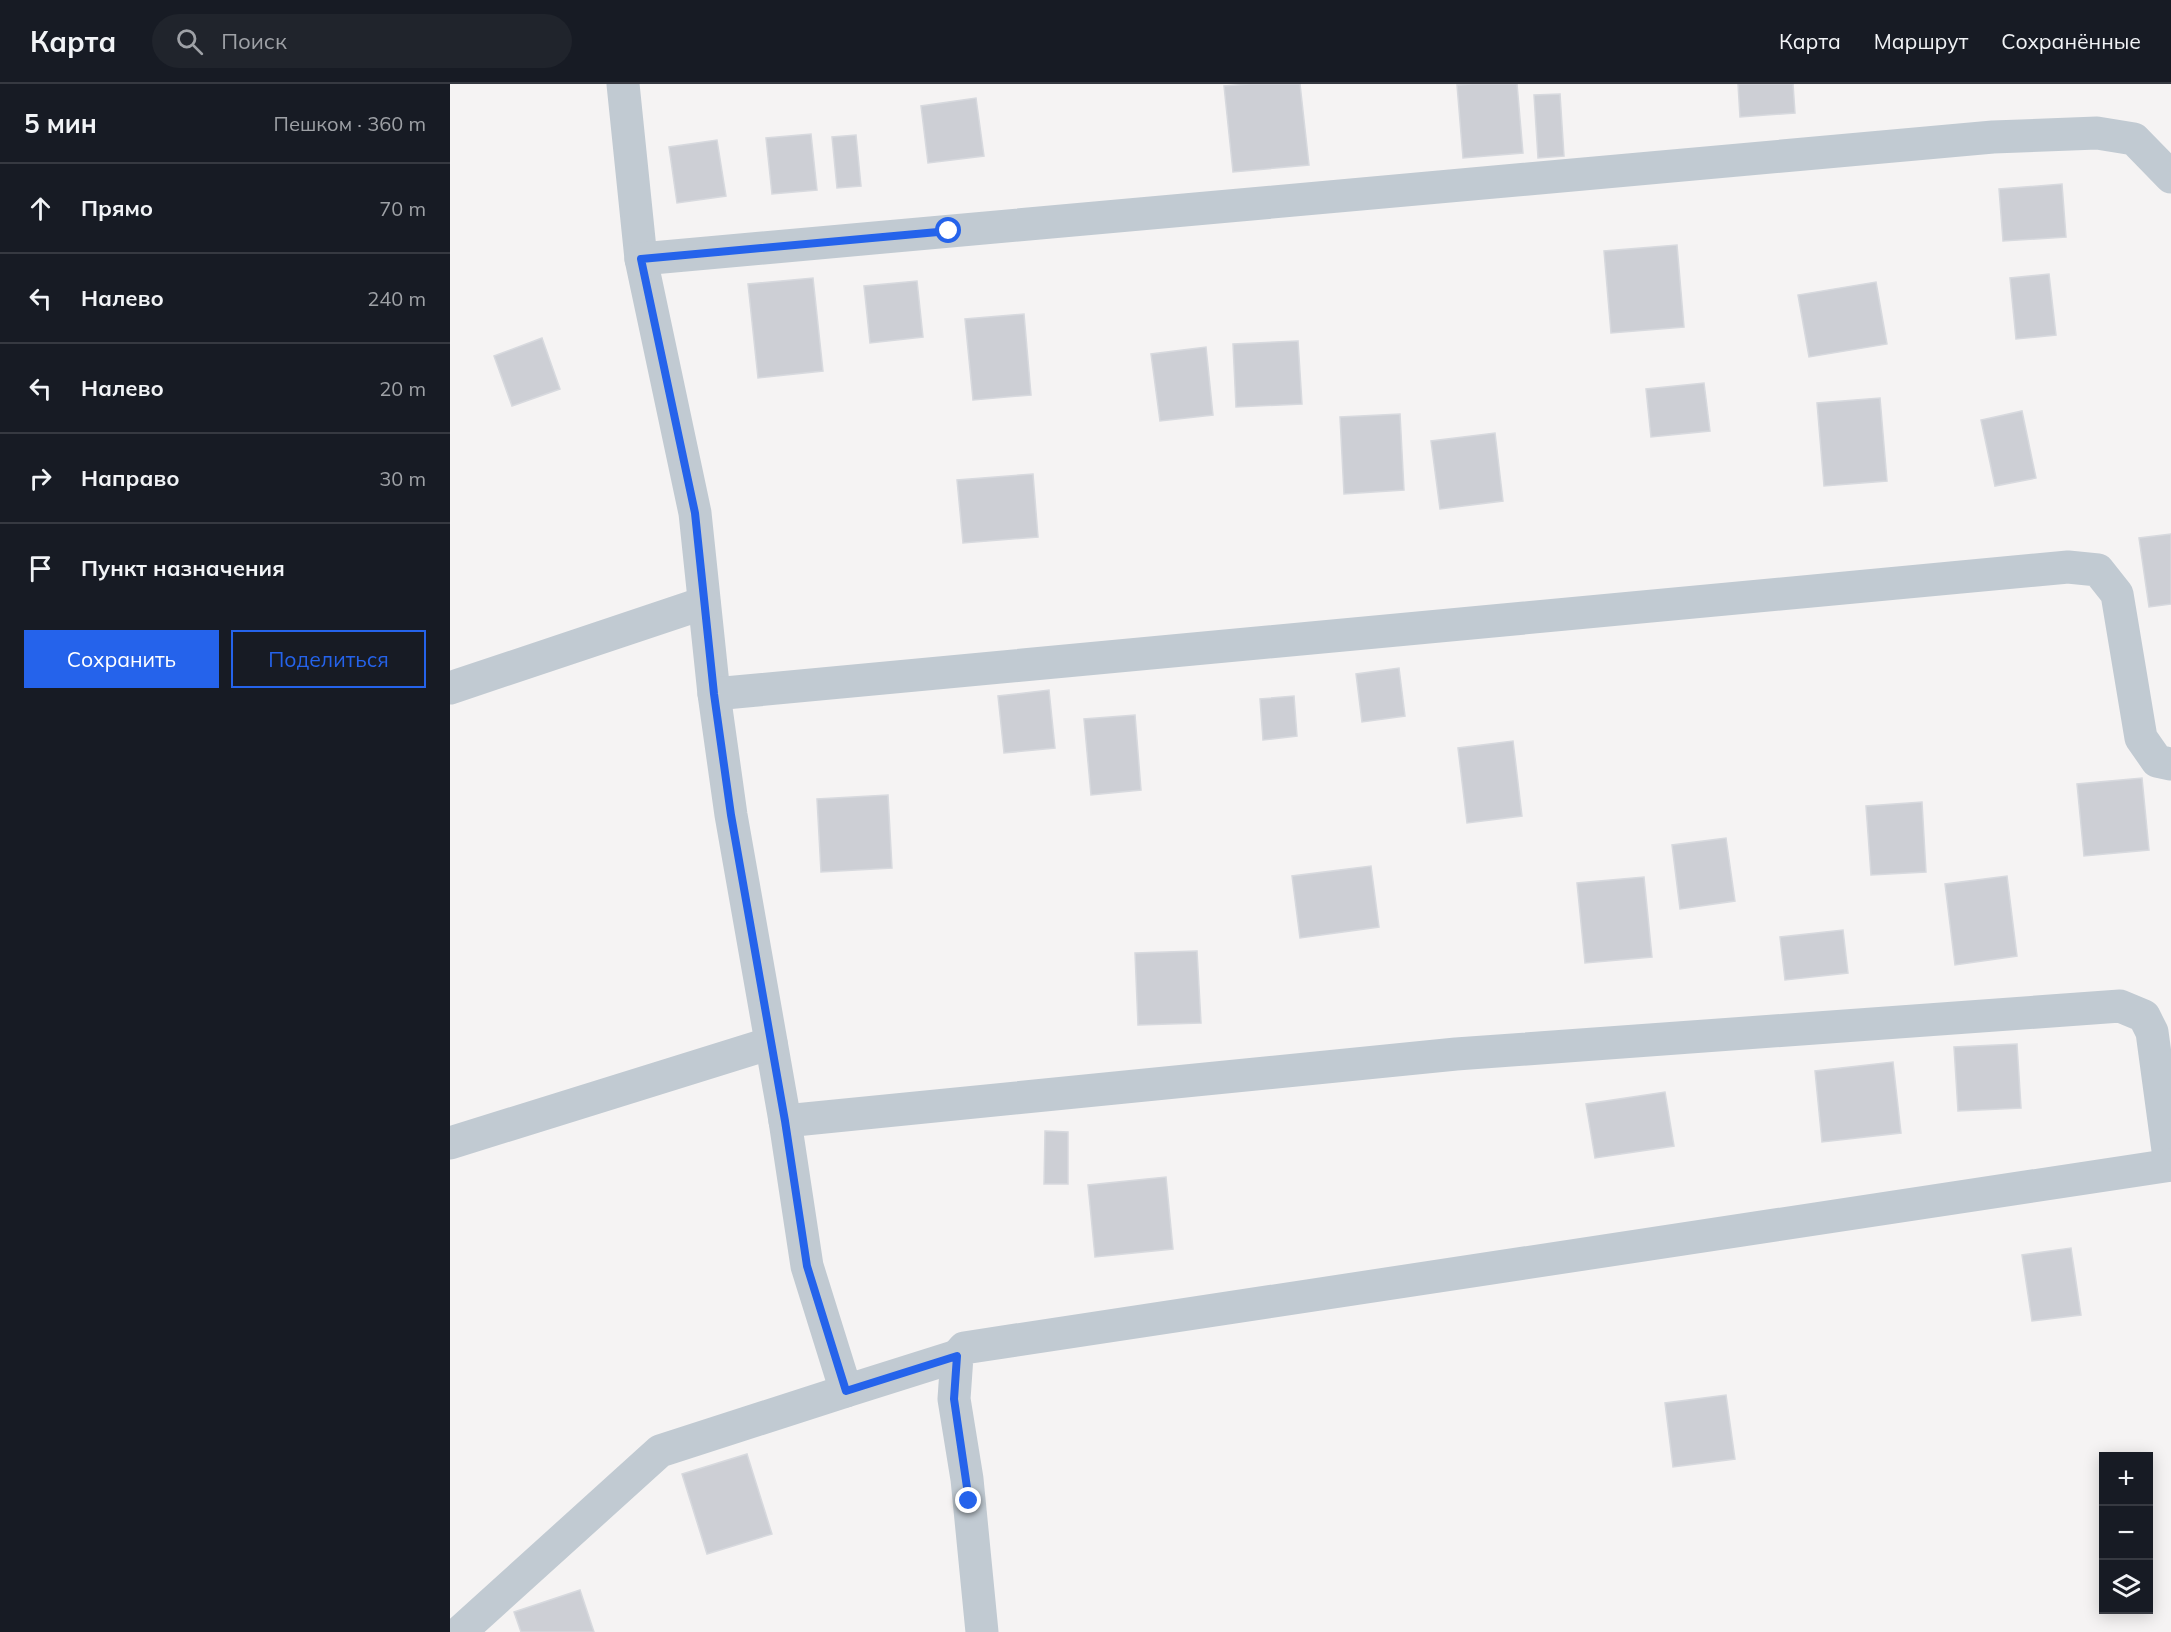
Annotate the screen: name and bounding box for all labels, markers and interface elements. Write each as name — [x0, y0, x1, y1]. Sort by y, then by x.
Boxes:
search box — [152, 14, 572, 68]
text: Карта — [30, 24, 116, 59]
icon: search — [173, 25, 206, 58]
text: Поиск — [221, 27, 287, 55]
text: Карта — [1779, 28, 1841, 54]
text: Маршрут — [1874, 28, 1968, 54]
text: Сохранённые — [2001, 28, 2141, 54]
text: 5 мин — [24, 107, 97, 140]
text: Пешком · 360 m — [274, 111, 426, 136]
icon: ahead — [24, 192, 57, 225]
text: Прямо — [81, 194, 153, 222]
text: 70 m — [379, 196, 426, 221]
route start — [935, 217, 961, 243]
icon: left — [24, 282, 57, 315]
text: Налево — [81, 284, 164, 312]
text: 240 m — [367, 286, 426, 311]
icon: left — [24, 372, 57, 405]
text: Налево — [81, 374, 164, 402]
text: 20 m — [379, 376, 426, 401]
icon: right — [24, 462, 57, 495]
text: Направо — [81, 464, 179, 492]
text: 30 m — [379, 466, 426, 491]
icon: arrive — [24, 552, 57, 585]
text: Пункт назначения — [81, 554, 285, 582]
button: Сохранить — [24, 630, 219, 688]
button: Поделиться — [231, 630, 426, 688]
map controls — [2099, 1452, 2153, 1614]
button: + — [2099, 1452, 2153, 1506]
route end — [955, 1487, 981, 1513]
button: − — [2099, 1506, 2153, 1560]
button: layers — [2099, 1560, 2153, 1614]

